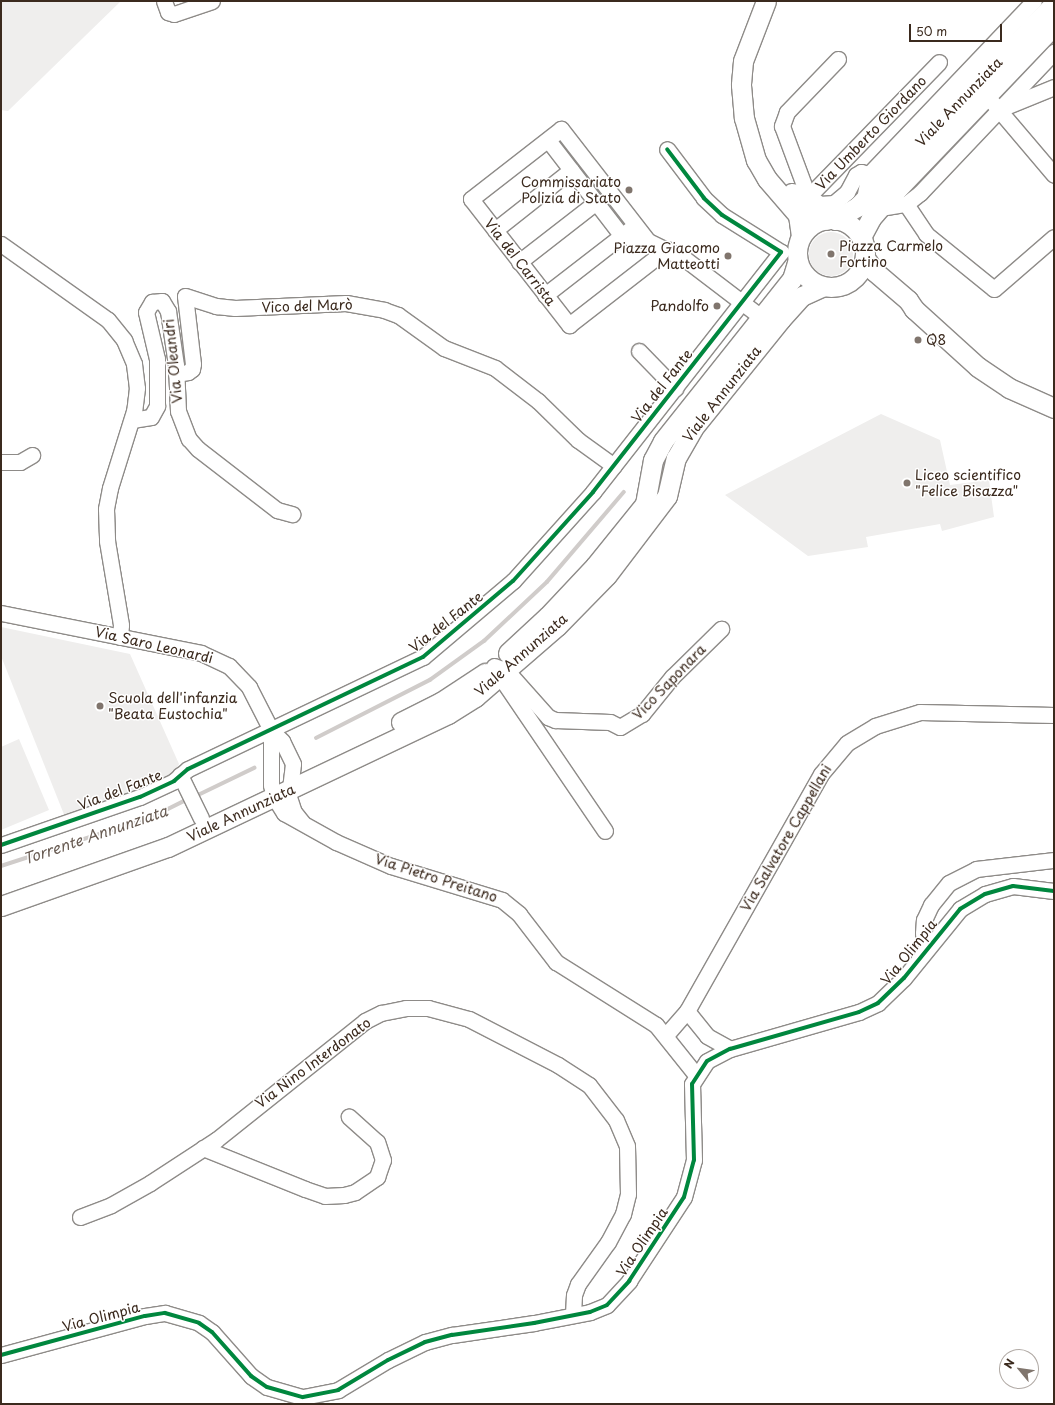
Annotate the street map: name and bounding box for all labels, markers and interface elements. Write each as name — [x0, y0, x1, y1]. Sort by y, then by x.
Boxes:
scale bar — [911, 16, 1004, 42]
text: 50 m — [916, 22, 947, 40]
street label: Viale Annunziata — [912, 54, 1006, 150]
street label: Via Umberto Giordano — [812, 72, 930, 194]
place label: Commissariato Polizia di Stato — [521, 174, 621, 206]
marker: Commissariato Polizia di Stato — [624, 185, 634, 195]
street label: Via del Carrista — [481, 215, 559, 309]
place label: Piazza Carmelo Fortino — [839, 238, 943, 270]
place label: Piazza Giacomo Matteotti — [613, 240, 720, 272]
marker: Piazza Carmelo Fortino — [826, 249, 836, 259]
marker: Piazza Giacomo Matteotti — [723, 251, 733, 261]
street label: Vico del Marò — [261, 296, 353, 316]
place label: Pandolfo — [650, 298, 709, 314]
marker: Pandolfo — [712, 301, 722, 311]
street label: Via Oleandri — [160, 318, 186, 404]
place label: Q8 — [926, 332, 946, 348]
marker: Q8 — [913, 335, 923, 345]
street label: Viale Annunziata — [679, 342, 765, 446]
street label: Via del Fante — [628, 346, 696, 426]
place label: Liceo scientifico "Felice Bisazza" — [915, 467, 1021, 500]
marker: Liceo scientifico "Felice Bisazza" — [902, 478, 912, 488]
street label: Via del Fante — [406, 588, 486, 656]
street label: Viale Annunziata — [471, 610, 571, 700]
street label: Via Saro Leonardi — [94, 623, 214, 667]
street label: Vico Saponara — [629, 641, 709, 723]
place label: Scuola dell'infanzia "Beata Eustochia" — [108, 690, 239, 722]
marker: Scuola dell'infanzia "Beata Eustochia" — [95, 701, 105, 711]
street label: Via Salvatore Cappellani — [737, 762, 835, 914]
street label: Via del Fante — [76, 766, 164, 814]
street label: Viale Annunziata — [184, 781, 298, 845]
water label: Torrente Annunziata — [21, 801, 169, 867]
street label: Via Pietro Preitano — [373, 850, 499, 906]
street label: Via Olimpia — [878, 916, 940, 988]
street label: Via Nino Interdonato — [252, 1014, 374, 1112]
street label: Via Olimpia — [613, 1205, 671, 1279]
street label: Via Olimpia — [61, 1299, 141, 1335]
north arrow — [999, 1349, 1039, 1389]
text: N — [999, 1355, 1018, 1371]

